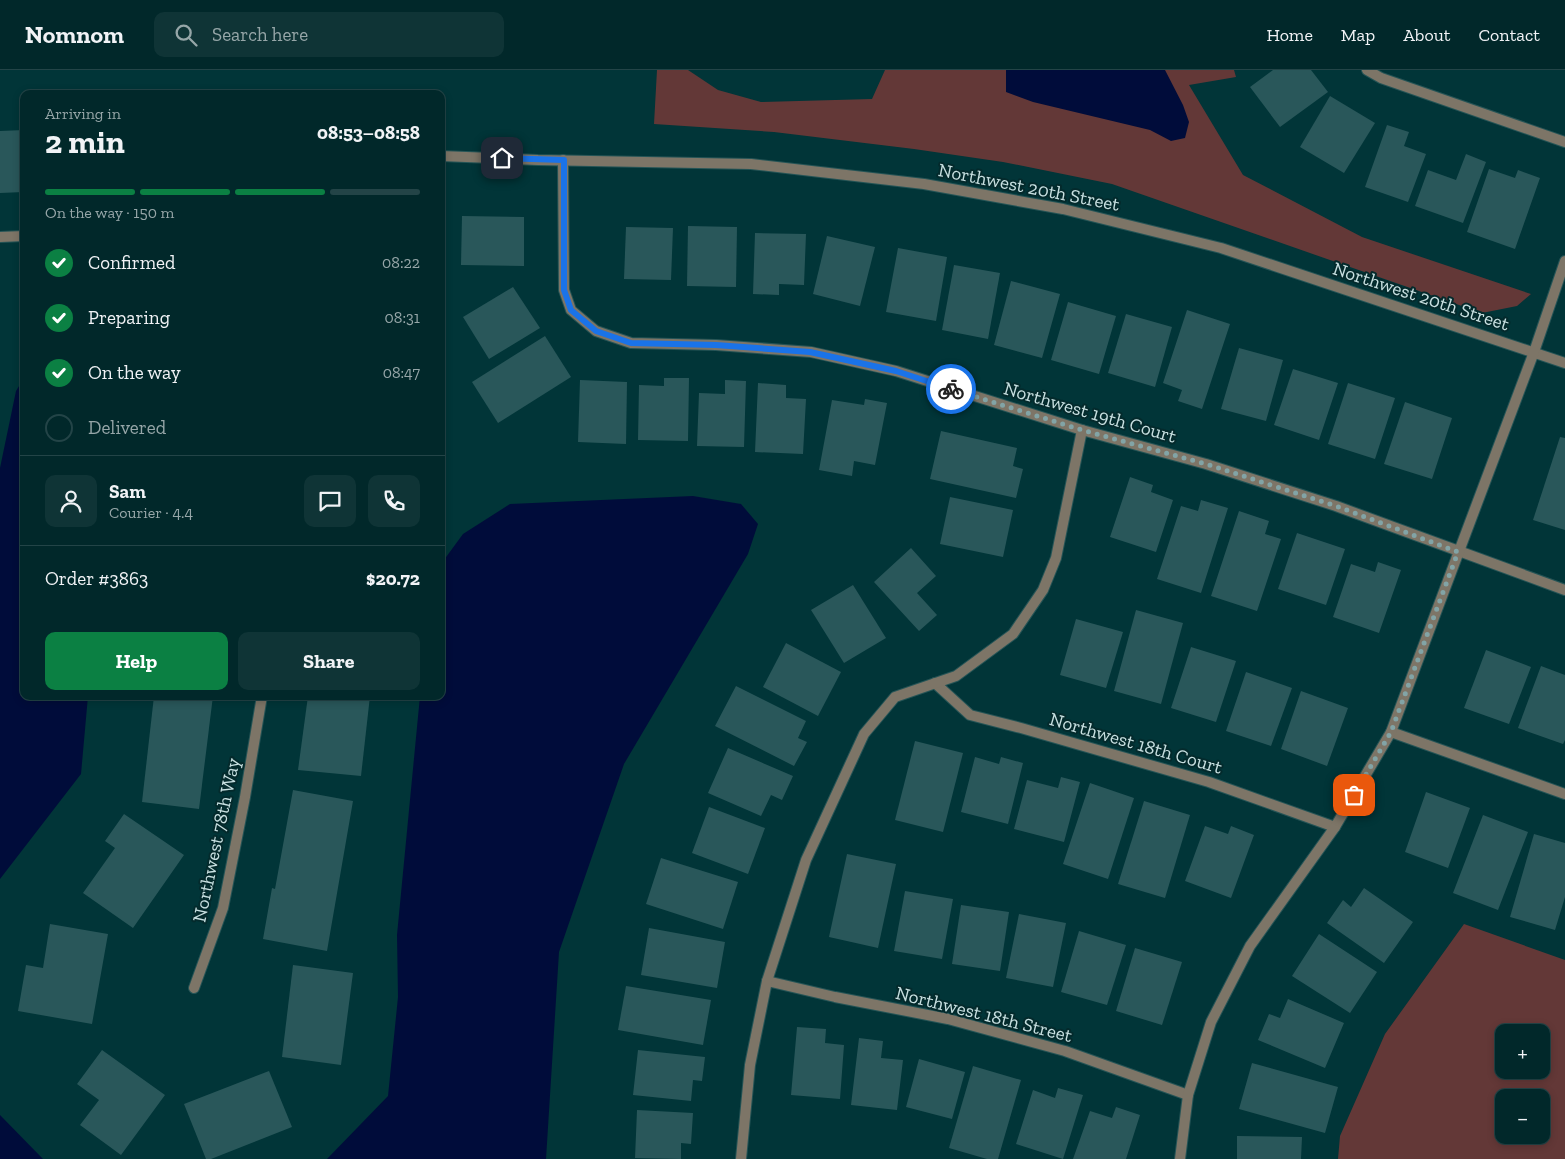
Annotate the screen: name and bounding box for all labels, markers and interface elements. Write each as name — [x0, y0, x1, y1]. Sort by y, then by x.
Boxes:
search box — [154, 12, 504, 57]
text: Nomnom — [25, 20, 124, 49]
icon: search — [172, 21, 200, 49]
text: Search here — [212, 23, 308, 46]
text: Home — [1266, 24, 1313, 46]
text: Map — [1341, 24, 1375, 46]
text: About — [1403, 24, 1450, 46]
text: Contact — [1478, 24, 1540, 46]
text: Arriving in — [45, 104, 121, 123]
text: 08:53–08:58 — [317, 121, 420, 144]
text: 2 min — [45, 123, 125, 161]
pin — [481, 137, 523, 179]
icon: home — [488, 144, 516, 172]
street label: Northwest 20th Street — [936, 158, 1122, 216]
text: On the way · 150 m — [45, 203, 174, 222]
icon: check — [45, 249, 73, 277]
text: Confirmed — [88, 251, 175, 274]
text: 08:22 — [382, 253, 420, 272]
street label: Northwest 20th Street — [1330, 257, 1512, 335]
icon: check — [45, 304, 73, 332]
text: Preparing — [88, 306, 170, 329]
text: 08:31 — [385, 308, 420, 327]
icon: check — [45, 359, 73, 387]
text: On the way — [88, 361, 181, 384]
text: 08:47 — [383, 363, 420, 382]
courier — [926, 364, 976, 414]
icon: bike — [937, 375, 965, 403]
street label: Northwest 19th Court — [1001, 376, 1179, 448]
text: Delivered — [88, 416, 166, 439]
button: person — [45, 475, 97, 527]
button: chat — [304, 475, 356, 527]
button: phone — [368, 475, 420, 527]
text: Sam — [109, 480, 146, 503]
text: Courier · 4.4 — [109, 503, 193, 522]
text: Order #3863 — [45, 567, 148, 590]
text: $20.72 — [366, 567, 420, 590]
button: Help — [45, 632, 228, 690]
button: Share — [238, 632, 420, 690]
street label: Northwest 18th Court — [1047, 707, 1225, 779]
street label: Northwest 78th Way — [187, 755, 245, 924]
pin — [1333, 774, 1375, 816]
icon: bag — [1340, 781, 1368, 809]
street label: Northwest 18th Street — [893, 981, 1075, 1047]
map controls — [1495, 1024, 1550, 1144]
button: + — [1495, 1024, 1550, 1079]
button: − — [1495, 1089, 1550, 1144]

